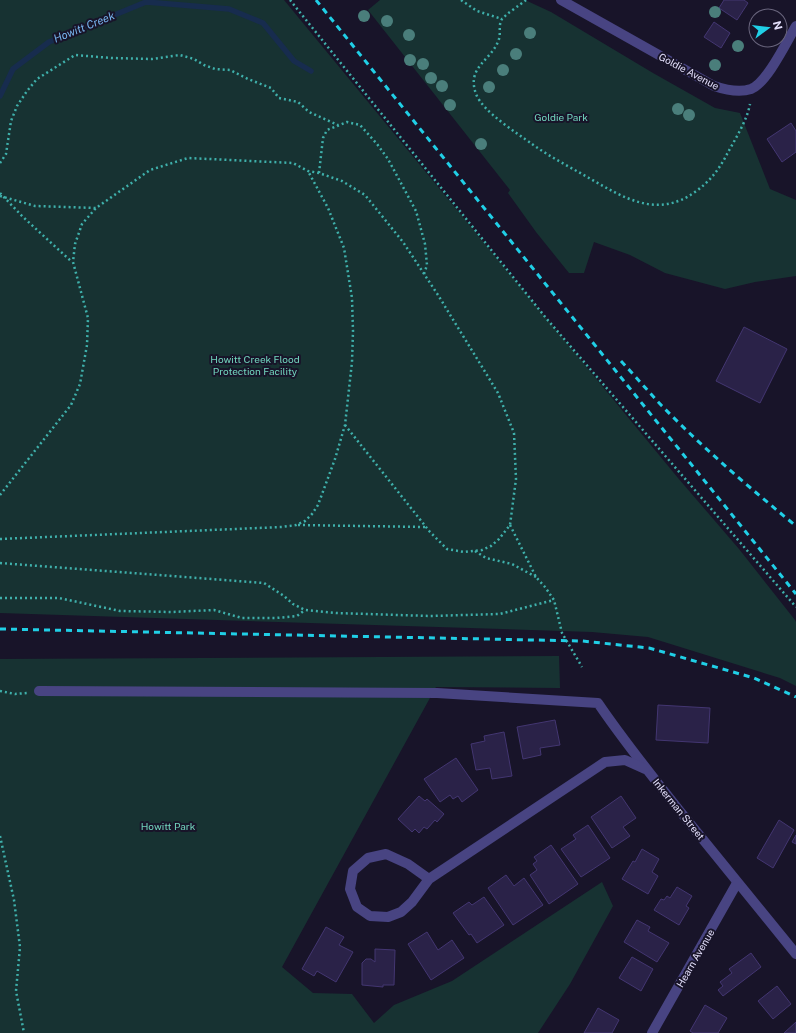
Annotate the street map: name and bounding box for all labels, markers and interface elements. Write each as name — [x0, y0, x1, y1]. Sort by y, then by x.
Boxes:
north arrow — [748, 8, 788, 48]
water label: Howitt Creek — [52, 9, 116, 45]
text: N — [771, 20, 785, 31]
street label: Goldie Avenue — [657, 50, 722, 92]
park label: Goldie Park — [534, 111, 588, 123]
park label: Howitt Creek Flood Protection Facility — [210, 353, 300, 377]
street label: Inkerman Street — [651, 776, 707, 842]
park label: Howitt Park — [141, 820, 196, 832]
street label: Hearn Avenue — [674, 926, 717, 989]

